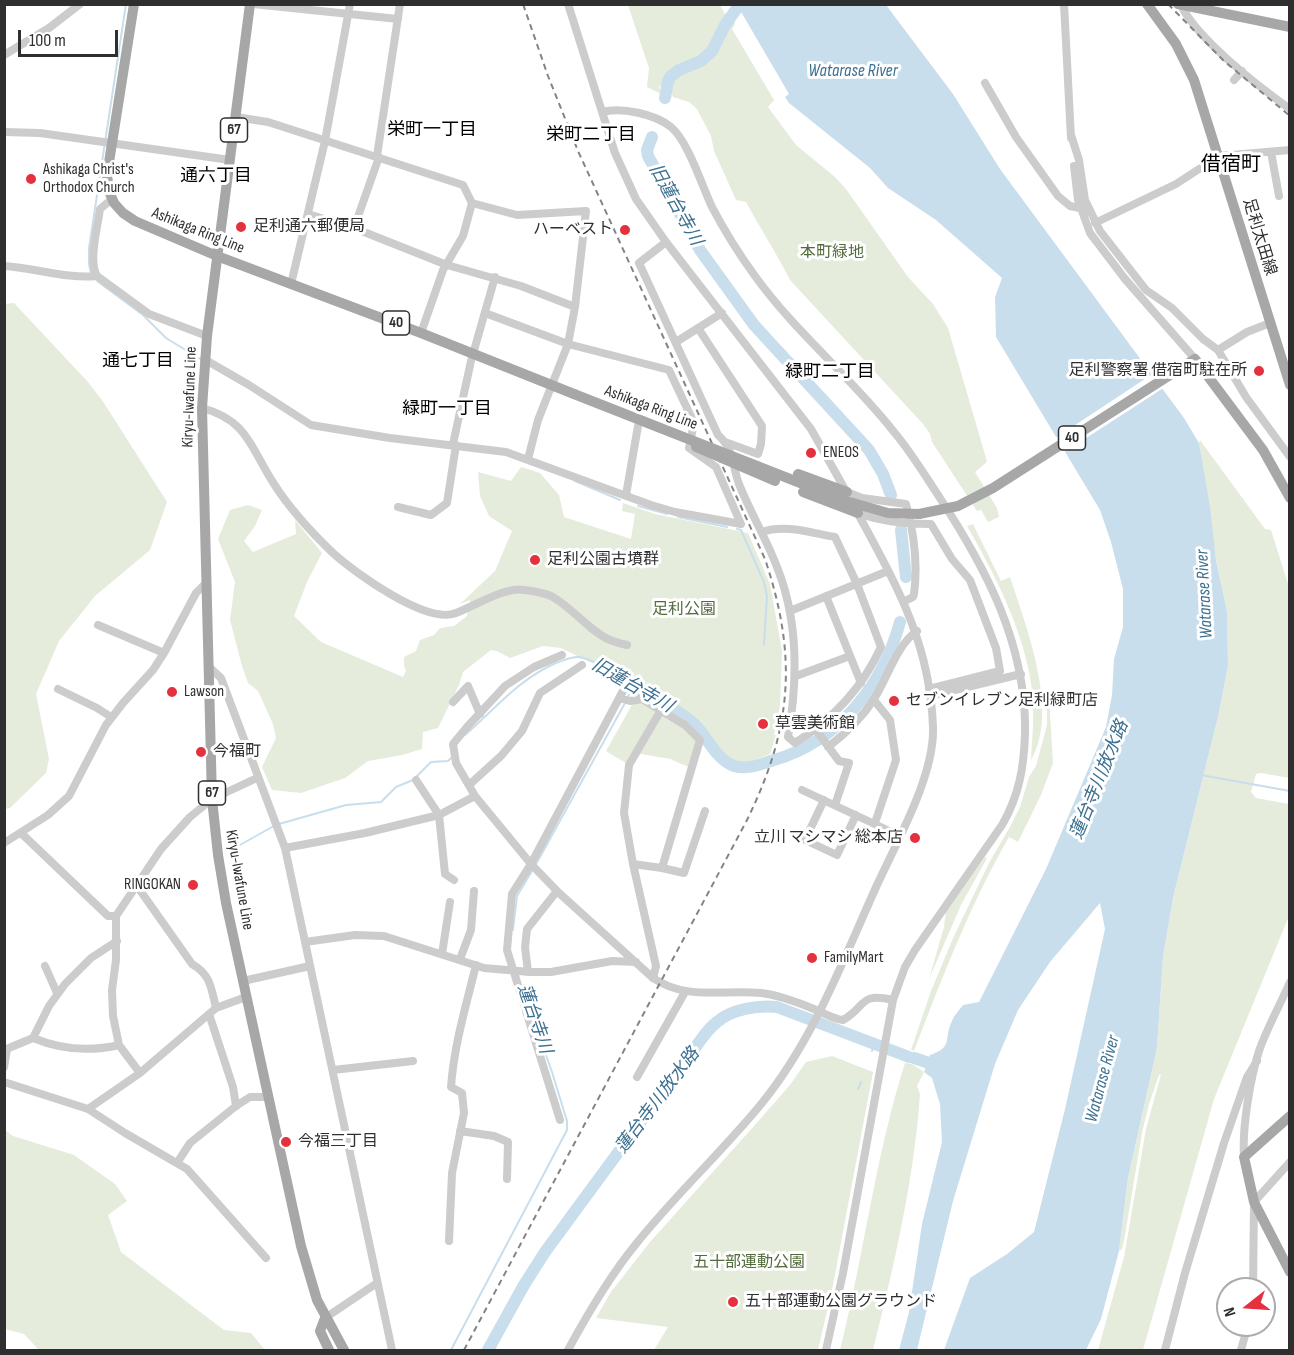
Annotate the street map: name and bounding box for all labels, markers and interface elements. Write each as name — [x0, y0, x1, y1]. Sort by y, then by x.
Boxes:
scale bar — [21, 18, 122, 56]
text: 100 m — [29, 30, 66, 51]
water label: Watarase River — [808, 60, 898, 82]
road number: 67 — [220, 118, 248, 142]
district label: 栄町一丁目 — [387, 119, 477, 141]
district label: 栄町二丁目 — [546, 124, 636, 146]
district label: 借宿町 — [1201, 153, 1261, 177]
place label: Ashikaga Christ's Orthodox Church — [43, 160, 135, 198]
water label: 旧蓮台寺川 — [644, 160, 706, 250]
district label: 通六丁目 — [180, 165, 252, 187]
marker: Ashikaga Christ's Orthodox Church — [24, 172, 38, 186]
street label: 足利太田線 — [1238, 196, 1280, 278]
street label: Ashikaga Ring Line — [149, 204, 247, 258]
place label: 足利通六郵便局 — [253, 217, 365, 237]
marker: 足利通六郵便局 — [234, 220, 248, 234]
place label: ハーベスト — [533, 220, 613, 240]
marker: ハーベスト — [618, 223, 632, 237]
park label: 本町緑地 — [800, 243, 864, 263]
road number: 40 — [382, 311, 410, 335]
street label: Kiryu-Iwafune Line — [179, 346, 201, 448]
district label: 通七丁目 — [102, 350, 174, 372]
district label: 緑町二丁目 — [785, 361, 875, 383]
place label: 足利警察署 借宿町駐在所 — [1068, 361, 1247, 381]
marker: 足利警察署 借宿町駐在所 — [1252, 364, 1266, 378]
street label: Ashikaga Ring Line — [602, 381, 700, 435]
district label: 緑町一丁目 — [402, 398, 492, 420]
road number: 40 — [1058, 426, 1086, 450]
place label: ENEOS — [823, 443, 859, 463]
marker: ENEOS — [804, 446, 818, 460]
water label: Watarase River — [1192, 549, 1218, 639]
place label: 足利公園古墳群 — [547, 550, 659, 570]
marker: 足利公園古墳群 — [528, 553, 542, 567]
park label: 足利公園 — [652, 600, 716, 620]
water label: 旧蓮台寺川 — [588, 654, 676, 718]
place label: Lawson — [184, 682, 224, 702]
marker: Lawson — [165, 685, 179, 699]
place label: セブンイレブン足利緑町店 — [906, 691, 1098, 711]
marker: セブンイレブン足利緑町店 — [887, 694, 901, 708]
place label: 草雲美術館 — [775, 714, 855, 734]
marker: 草雲美術館 — [756, 717, 770, 731]
water label: 蓮台寺川放水路 — [1066, 718, 1134, 842]
place label: 今福町 — [213, 742, 261, 762]
marker: 今福町 — [194, 745, 208, 759]
road number: 67 — [198, 781, 226, 805]
place label: 立川 マシマシ 総本店 — [754, 828, 903, 848]
street label: Kiryu-Iwafune Line — [221, 829, 257, 931]
marker: 立川 マシマシ 総本店 — [908, 831, 922, 845]
place label: RINGOKAN — [124, 875, 181, 895]
marker: RINGOKAN — [186, 878, 200, 892]
place label: FamilyMart — [824, 948, 884, 968]
marker: FamilyMart — [805, 951, 819, 965]
water label: 蓮台寺川 — [512, 981, 556, 1057]
water label: Watarase River — [1081, 1033, 1125, 1125]
water label: 蓮台寺川放水路 — [611, 1044, 705, 1158]
place label: 今福三丁目 — [298, 1132, 378, 1152]
marker: 今福三丁目 — [279, 1135, 293, 1149]
park label: 五十部運動公園 — [693, 1253, 805, 1273]
north arrow — [1216, 1277, 1276, 1337]
place label: 五十部運動公園グラウンド — [745, 1292, 937, 1312]
marker: 五十部運動公園グラウンド — [726, 1295, 740, 1309]
text: N — [1220, 1305, 1241, 1319]

